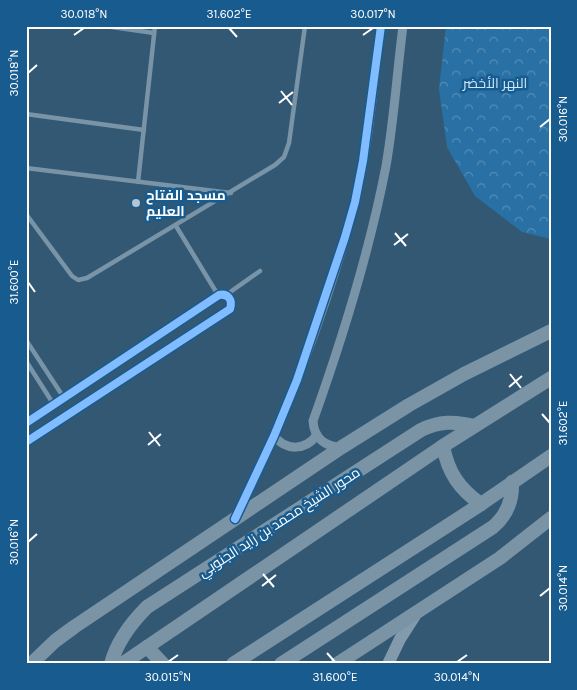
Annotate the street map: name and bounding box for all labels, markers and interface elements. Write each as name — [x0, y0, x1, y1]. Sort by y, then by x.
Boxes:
text: 30.018°N — [60, 7, 108, 21]
text: 31.602°E — [207, 7, 251, 21]
text: 30.017°N — [350, 7, 396, 21]
text: 30.018°N — [7, 49, 21, 97]
park label: النهر الأخضر — [462, 75, 527, 92]
text: 30.016°N — [556, 96, 570, 142]
place label: مسجد الفتاح العليم — [146, 187, 226, 221]
marker: مسجد الفتاح العليم — [130, 197, 142, 209]
text: 31.600°E — [7, 259, 21, 305]
text: 31.602°E — [556, 401, 570, 445]
street label: محور الشيخ محمد بن زايد الجنوبي — [195, 464, 365, 584]
text: 30.016°N — [7, 519, 21, 565]
text: 30.014°N — [556, 565, 570, 611]
text: 30.015°N — [145, 670, 191, 684]
text: 31.600°E — [312, 670, 358, 684]
text: 30.014°N — [434, 670, 480, 684]

